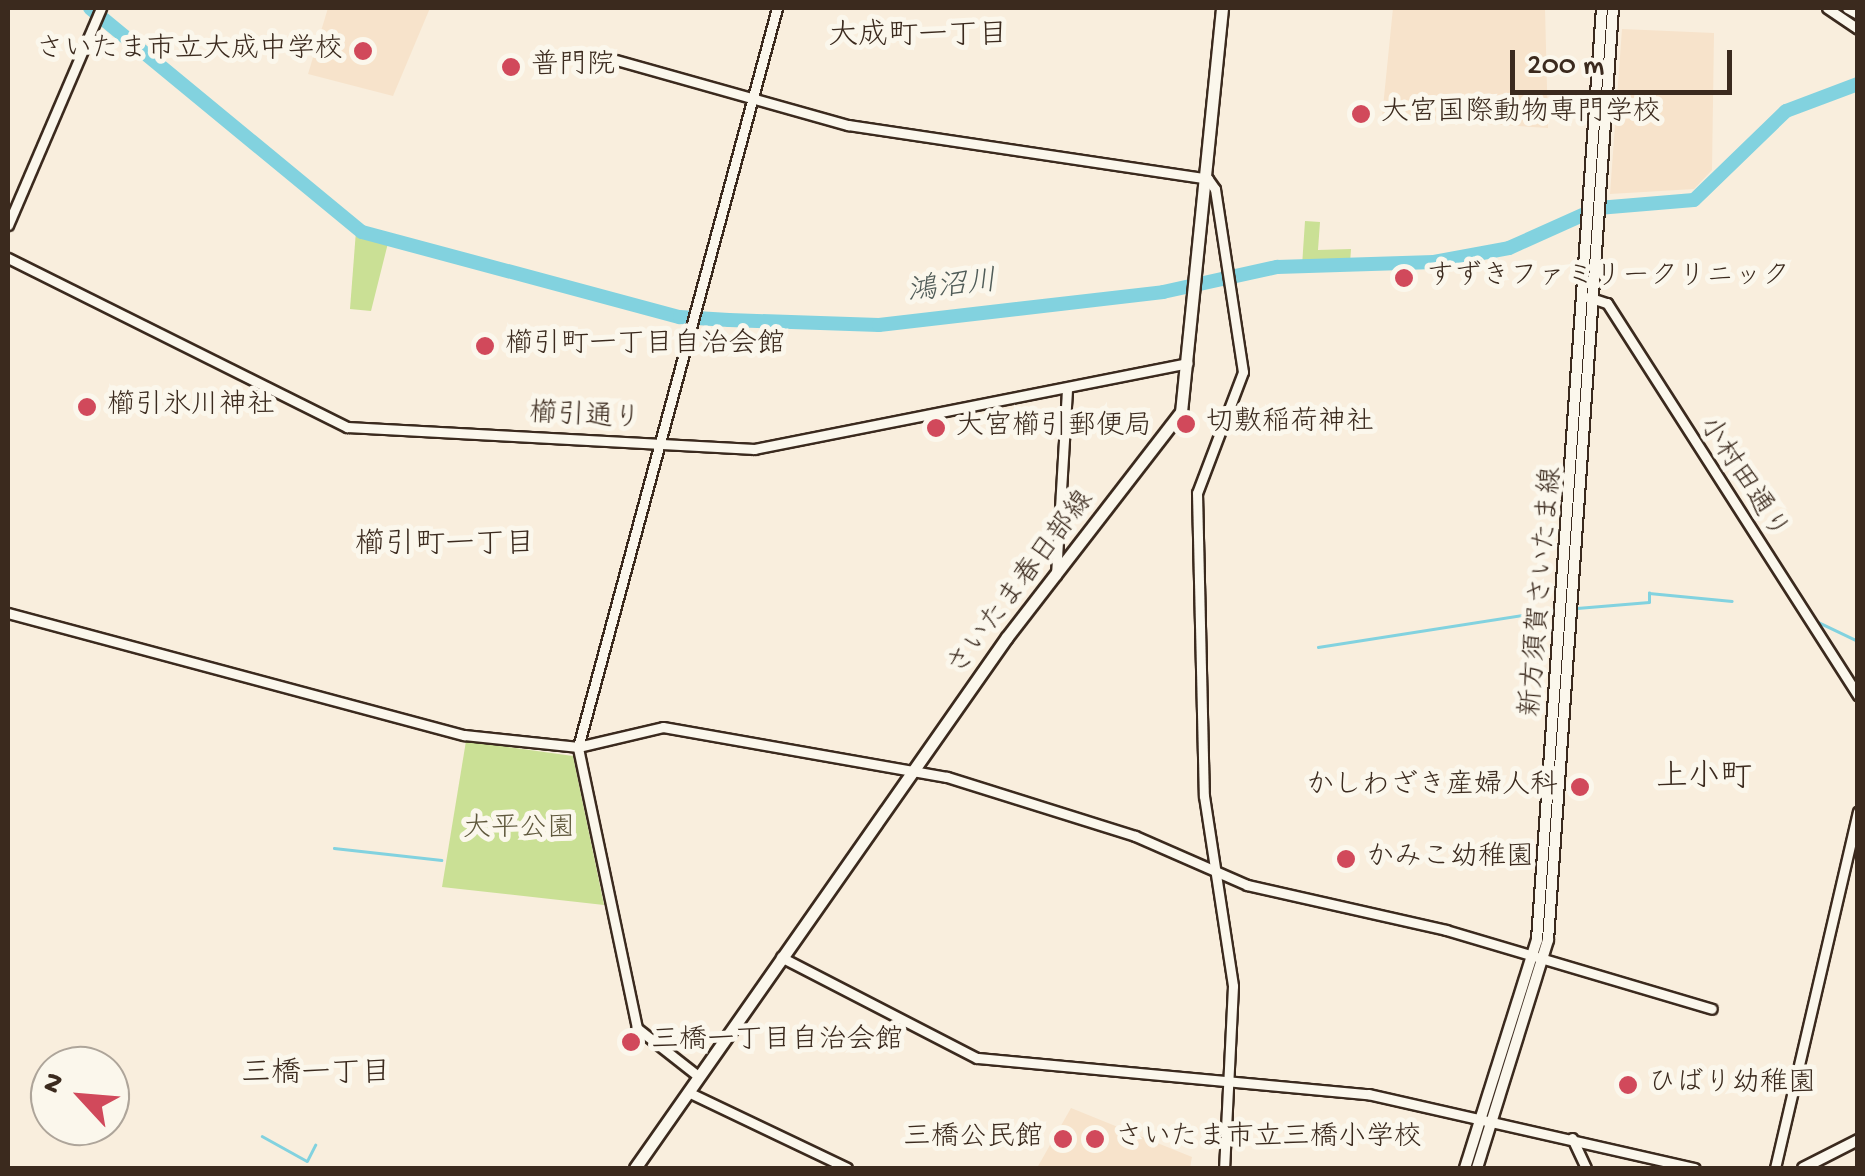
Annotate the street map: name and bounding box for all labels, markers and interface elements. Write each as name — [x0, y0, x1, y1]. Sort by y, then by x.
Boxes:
district label: 大成町一丁目 — [828, 20, 1008, 56]
scale bar — [1515, 30, 1738, 92]
place label: さいたま市立大成中学校 — [35, 34, 343, 68]
marker: さいたま市立大成中学校 — [352, 40, 374, 62]
place label: 普門院 — [531, 50, 615, 84]
text: 200 m — [1527, 50, 1604, 85]
marker: 普門院 — [500, 56, 522, 78]
place label: 大宮国際動物専門学校 — [1381, 97, 1661, 131]
marker: 大宮国際動物専門学校 — [1350, 103, 1372, 125]
place label: すずきファミリークリニック — [1426, 261, 1790, 295]
marker: すずきファミリークリニック — [1391, 265, 1417, 291]
water label: 鴻沼川 — [905, 266, 999, 312]
place label: 櫛引町一丁目自治会館 — [505, 329, 785, 363]
marker: 櫛引町一丁目自治会館 — [474, 335, 496, 357]
place label: 櫛引氷川神社 — [107, 390, 275, 424]
marker: 櫛引氷川神社 — [76, 396, 98, 418]
street label: 櫛引通り — [528, 398, 642, 438]
place label: 切敷稲荷神社 — [1206, 407, 1374, 441]
place label: 大宮櫛引郵便局 — [956, 411, 1152, 445]
street label: 小村田通り — [1690, 411, 1794, 547]
marker: 切敷稲荷神社 — [1175, 413, 1197, 435]
marker: 大宮櫛引郵便局 — [925, 417, 947, 439]
street label: 新方須賀さいたま線 — [1515, 465, 1571, 719]
street label: さいたま春日部線 — [941, 484, 1103, 684]
district label: 櫛引町一丁目 — [355, 529, 535, 565]
district label: 上小町 — [1656, 760, 1752, 798]
place label: かしわざき産婦人科 — [1306, 770, 1558, 804]
marker: かしわざき産婦人科 — [1567, 774, 1593, 800]
park label: 大平公園 — [463, 813, 575, 847]
place label: かみこ幼稚園 — [1366, 842, 1534, 876]
marker: かみこ幼稚園 — [1335, 848, 1357, 870]
place label: 三橋一丁目自治会館 — [651, 1025, 903, 1059]
marker: 三橋一丁目自治会館 — [620, 1031, 642, 1053]
north arrow — [30, 1046, 130, 1146]
district label: 三橋一丁目 — [241, 1058, 391, 1094]
text: N — [36, 1068, 73, 1099]
place label: ひばり幼稚園 — [1648, 1068, 1816, 1102]
marker: ひばり幼稚園 — [1617, 1074, 1639, 1096]
place label: 三橋公民館 — [903, 1122, 1043, 1156]
place label: さいたま市立三橋小学校 — [1115, 1122, 1423, 1156]
marker: 三橋公民館 — [1052, 1128, 1074, 1150]
marker: さいたま市立三橋小学校 — [1084, 1128, 1106, 1150]

